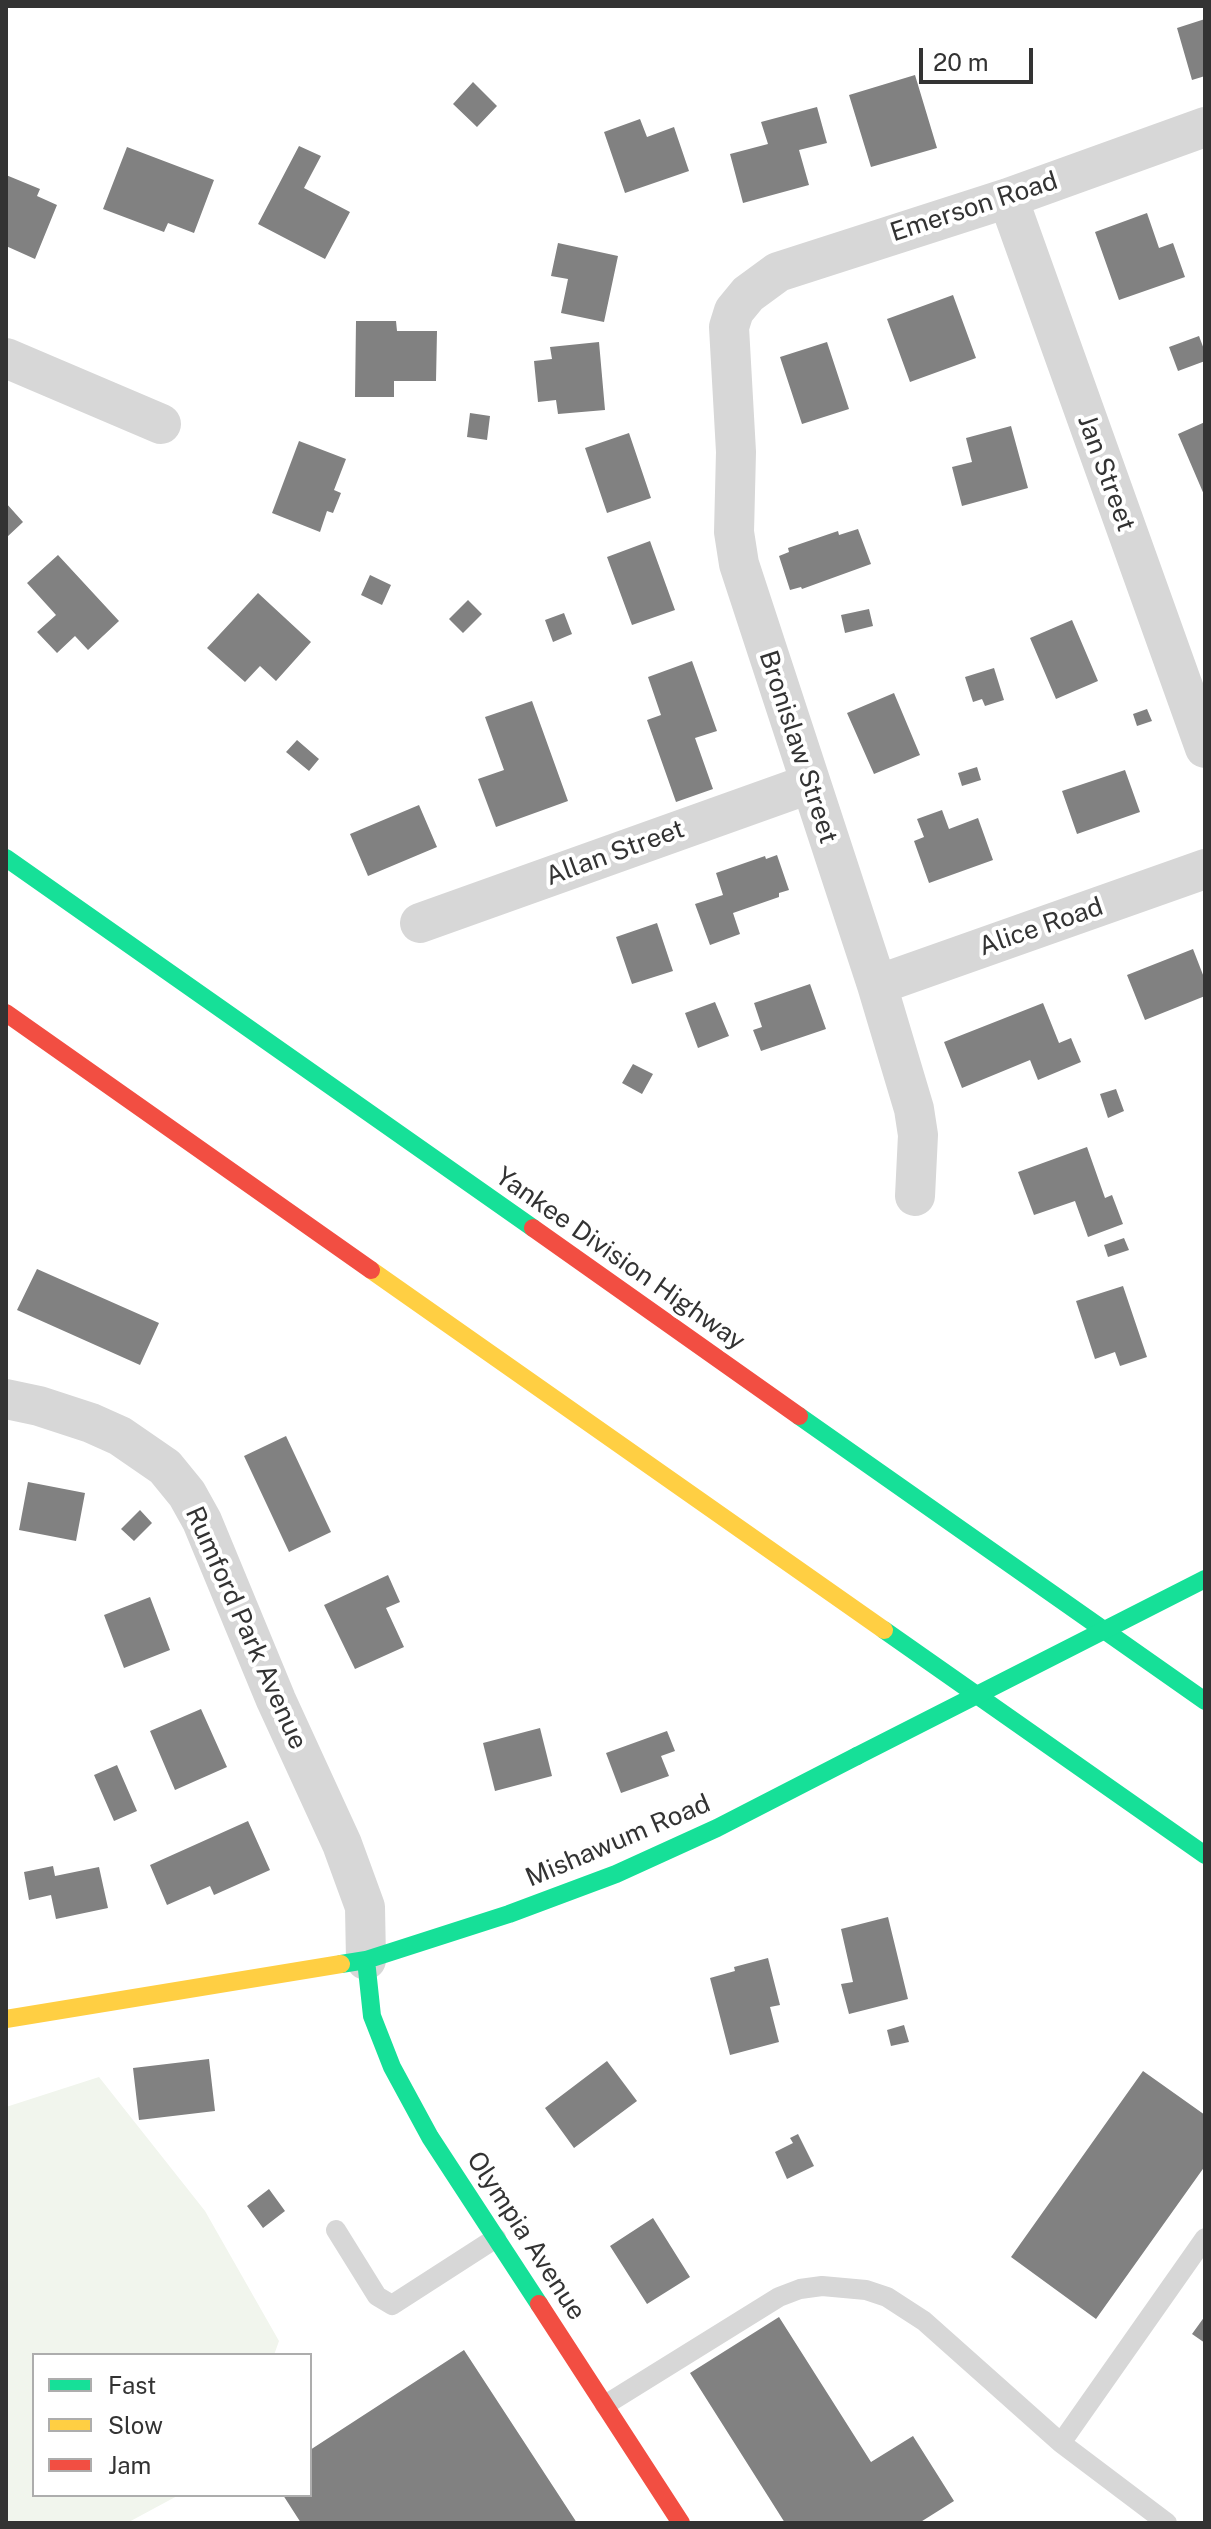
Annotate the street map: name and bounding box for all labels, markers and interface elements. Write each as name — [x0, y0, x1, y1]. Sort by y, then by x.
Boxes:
scale bar — [923, 32, 1037, 82]
text: 20 m — [933, 48, 989, 76]
street label: Emerson Road — [887, 165, 1061, 249]
street label: Jan Street — [1071, 410, 1141, 536]
street label: Bronislaw Street — [752, 647, 844, 847]
street label: Allan Street — [541, 813, 689, 893]
street label: Alice Road — [975, 891, 1107, 963]
street label: Yankee Division Highway — [489, 1161, 751, 1357]
street label: Rumford Park Avenue — [178, 1502, 314, 1754]
street label: Mishawum Road — [521, 1788, 715, 1894]
street label: Olympia Avenue — [460, 2146, 592, 2326]
legend — [32, 2353, 312, 2497]
text: Fast — [108, 2371, 156, 2399]
text: Slow — [108, 2411, 163, 2439]
text: Jam — [108, 2451, 151, 2479]

